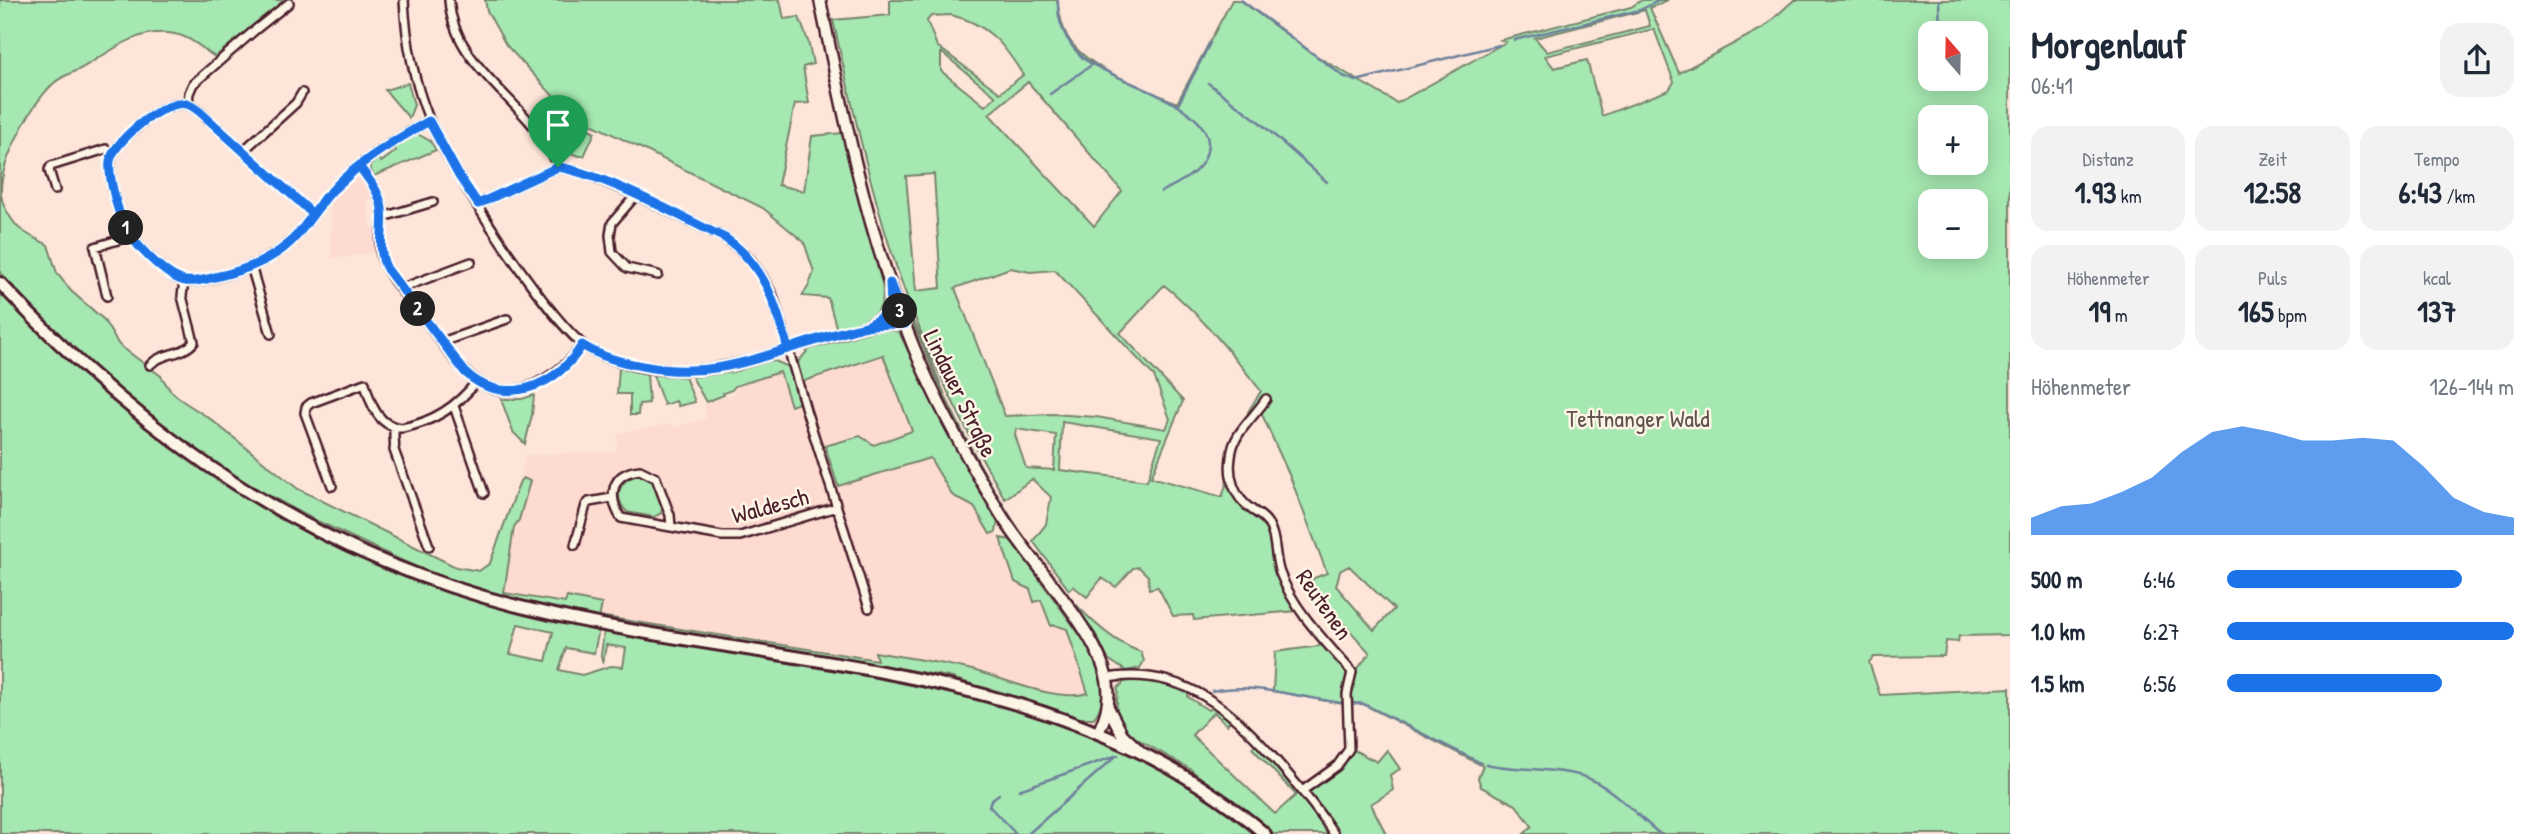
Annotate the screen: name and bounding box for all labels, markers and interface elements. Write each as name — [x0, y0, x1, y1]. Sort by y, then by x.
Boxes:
text: Morgenlauf — [2031, 18, 2187, 70]
north arrow — [1918, 21, 1988, 91]
map controls — [1918, 21, 1988, 259]
button: share — [2440, 23, 2514, 97]
text: 06:41 — [2031, 70, 2073, 101]
pin — [528, 95, 588, 167]
button: + — [1918, 105, 1988, 175]
icon: arrive — [539, 106, 577, 144]
text: Distanz — [2083, 146, 2134, 172]
text: Zeit — [2258, 146, 2286, 172]
text: Tempo — [2414, 146, 2459, 172]
text: 1.93 — [2075, 172, 2116, 212]
text: 12:58 — [2244, 172, 2301, 212]
text: 6:43 — [2398, 172, 2442, 212]
text: km — [2116, 183, 2142, 209]
text: /km — [2442, 183, 2475, 209]
button: − — [1918, 189, 1988, 259]
pin: 1 — [108, 210, 144, 246]
text: 1 — [122, 214, 129, 240]
text: Höhenmeter — [2067, 265, 2149, 291]
text: Puls — [2258, 265, 2287, 291]
text: kcal — [2423, 265, 2451, 291]
text: 19 — [2089, 291, 2110, 331]
text: 165 — [2238, 291, 2274, 331]
text: 137 — [2417, 291, 2456, 331]
pin: 2 — [400, 292, 436, 326]
pin: 3 — [883, 294, 918, 328]
text: 2 — [413, 295, 422, 321]
text: 3 — [895, 297, 904, 323]
text: m — [2110, 302, 2128, 328]
text: bpm — [2274, 302, 2307, 328]
street label: Lindauer Straße — [916, 324, 1006, 462]
text: Höhenmeter — [2031, 371, 2131, 402]
text: 126–144 m — [2430, 371, 2514, 402]
park label: Tettnanger Wald — [1566, 402, 1710, 434]
street label: Waldesch — [728, 479, 812, 531]
street label: Reutenen — [1289, 562, 1361, 646]
text: 500 m — [2031, 564, 2082, 595]
text: 6:46 — [2143, 564, 2175, 595]
text: 1.0 km — [2031, 616, 2085, 647]
text: 6:27 — [2143, 616, 2180, 647]
text: 1.5 km — [2031, 668, 2084, 699]
text: 6:56 — [2143, 668, 2176, 699]

